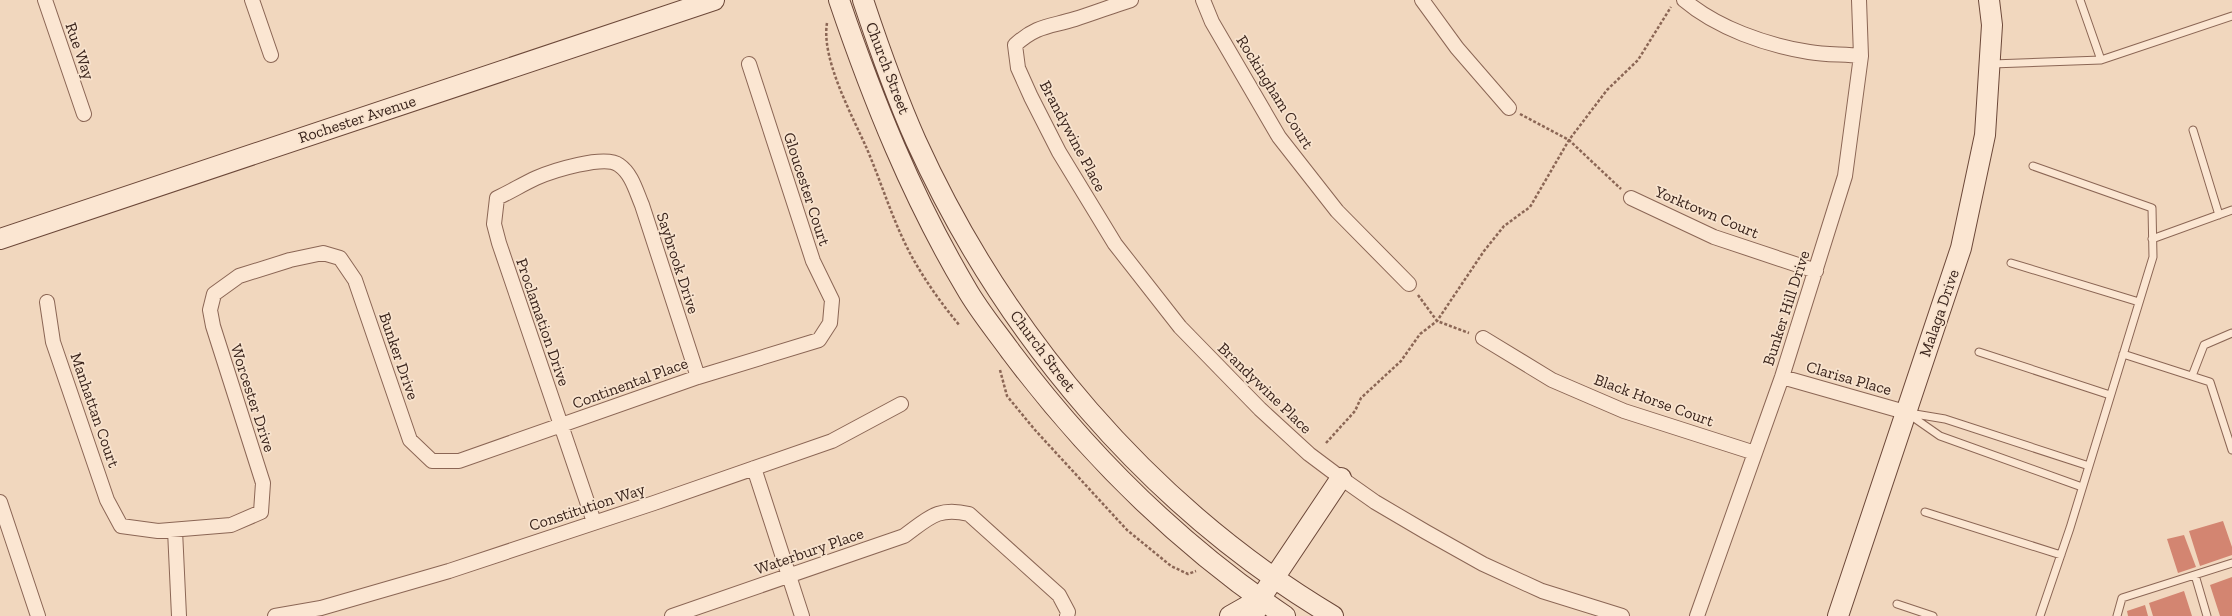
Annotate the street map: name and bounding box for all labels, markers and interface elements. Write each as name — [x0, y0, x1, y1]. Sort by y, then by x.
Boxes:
street label: Church Street — [862, 19, 914, 117]
street label: Rue Way — [61, 20, 99, 83]
street label: Rockingham Court — [1232, 32, 1318, 152]
street label: Brandywine Place — [1036, 77, 1110, 195]
street label: Rochester Avenue — [296, 91, 418, 147]
street label: Gloucester Court — [780, 130, 834, 248]
street label: Yorktown Court — [1651, 181, 1762, 242]
street label: Saybrook Drive — [653, 210, 703, 316]
street label: Bunker Hill Drive — [1758, 248, 1814, 368]
street label: Proclamation Drive — [512, 255, 574, 389]
street label: Malaga Drive — [1915, 267, 1963, 359]
street label: Church Street — [1006, 307, 1080, 395]
street label: Bunker Drive — [375, 310, 423, 402]
street label: Brandywine Place — [1214, 338, 1316, 438]
street label: Worcester Drive — [227, 342, 279, 454]
street label: Manhattan Court — [66, 350, 124, 470]
street label: Continental Place — [570, 353, 690, 413]
street label: Clarisa Place — [1804, 357, 1894, 399]
street label: Black Horse Court — [1592, 370, 1716, 430]
street label: Constitution Way — [527, 479, 648, 535]
street label: Waterbury Place — [752, 523, 866, 579]

